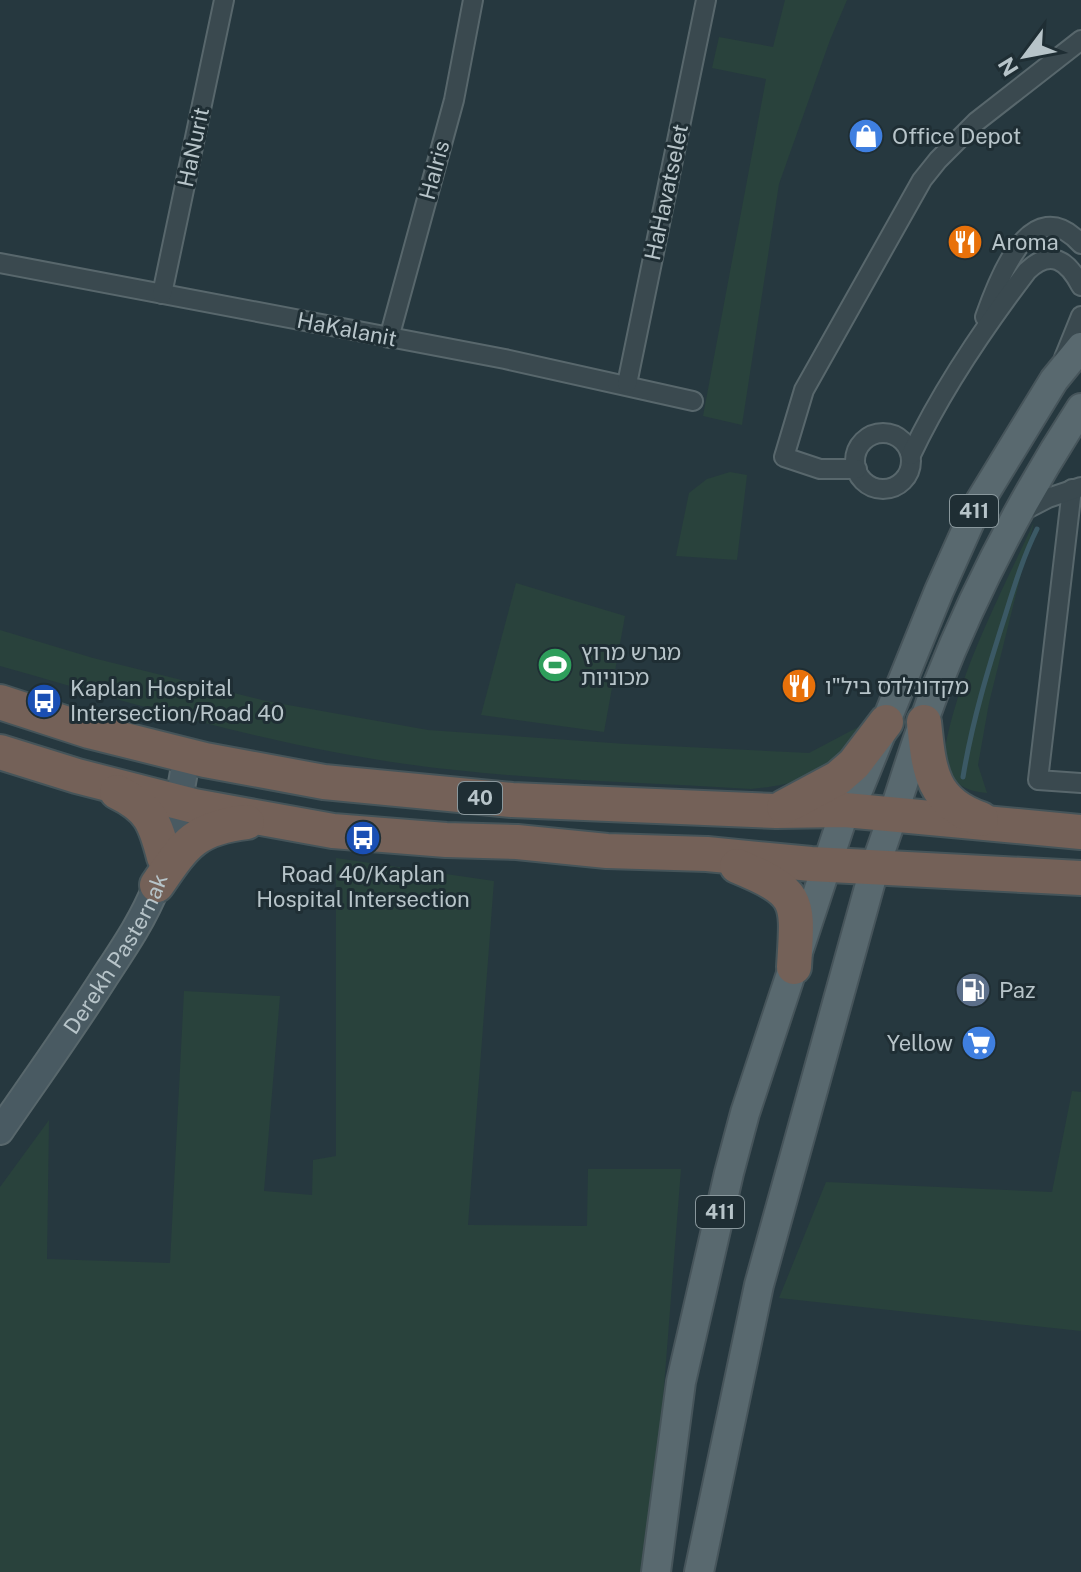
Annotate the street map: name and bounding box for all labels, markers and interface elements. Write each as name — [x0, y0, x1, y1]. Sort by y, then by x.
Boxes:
north arrow — [985, 16, 1065, 96]
text: N — [992, 52, 1024, 81]
street label: HaNurit — [172, 105, 214, 189]
shop icon: Office Depot — [847, 117, 885, 155]
street label: HaHavatselet — [639, 121, 693, 263]
place label: Office Depot — [892, 123, 1021, 149]
street label: HaIris — [414, 137, 454, 203]
restaurant icon: Aroma — [946, 223, 984, 261]
place label: Aroma — [991, 229, 1059, 255]
street label: HaKalanit — [295, 307, 399, 351]
road number: 411 — [950, 495, 998, 527]
place label: מגרש מרוץ מכוניות — [581, 639, 681, 690]
sports icon: מגרש מרוץ מכוניות — [536, 646, 574, 684]
restaurant icon: מקדונלדס ביל"ו — [780, 667, 818, 705]
place label: מקדונלדס ביל"ו — [825, 673, 969, 699]
place label: Kaplan Hospital Intersection/Road 40 — [70, 675, 284, 726]
bus stop icon: Kaplan Hospital Intersection/Road 40 — [25, 682, 63, 720]
road number: 40 — [458, 782, 502, 814]
bus stop icon: Road 40/Kaplan Hospital Intersection — [344, 819, 382, 857]
place label: Road 40/Kaplan Hospital Intersection — [256, 861, 470, 912]
street label: Derekh Pasternak — [58, 870, 173, 1039]
fuel station icon: Paz — [954, 971, 992, 1009]
place label: Paz — [999, 977, 1036, 1003]
supermarket icon: Yellow — [960, 1024, 998, 1062]
place label: Yellow — [887, 1030, 953, 1056]
road number: 411 — [696, 1196, 744, 1228]

